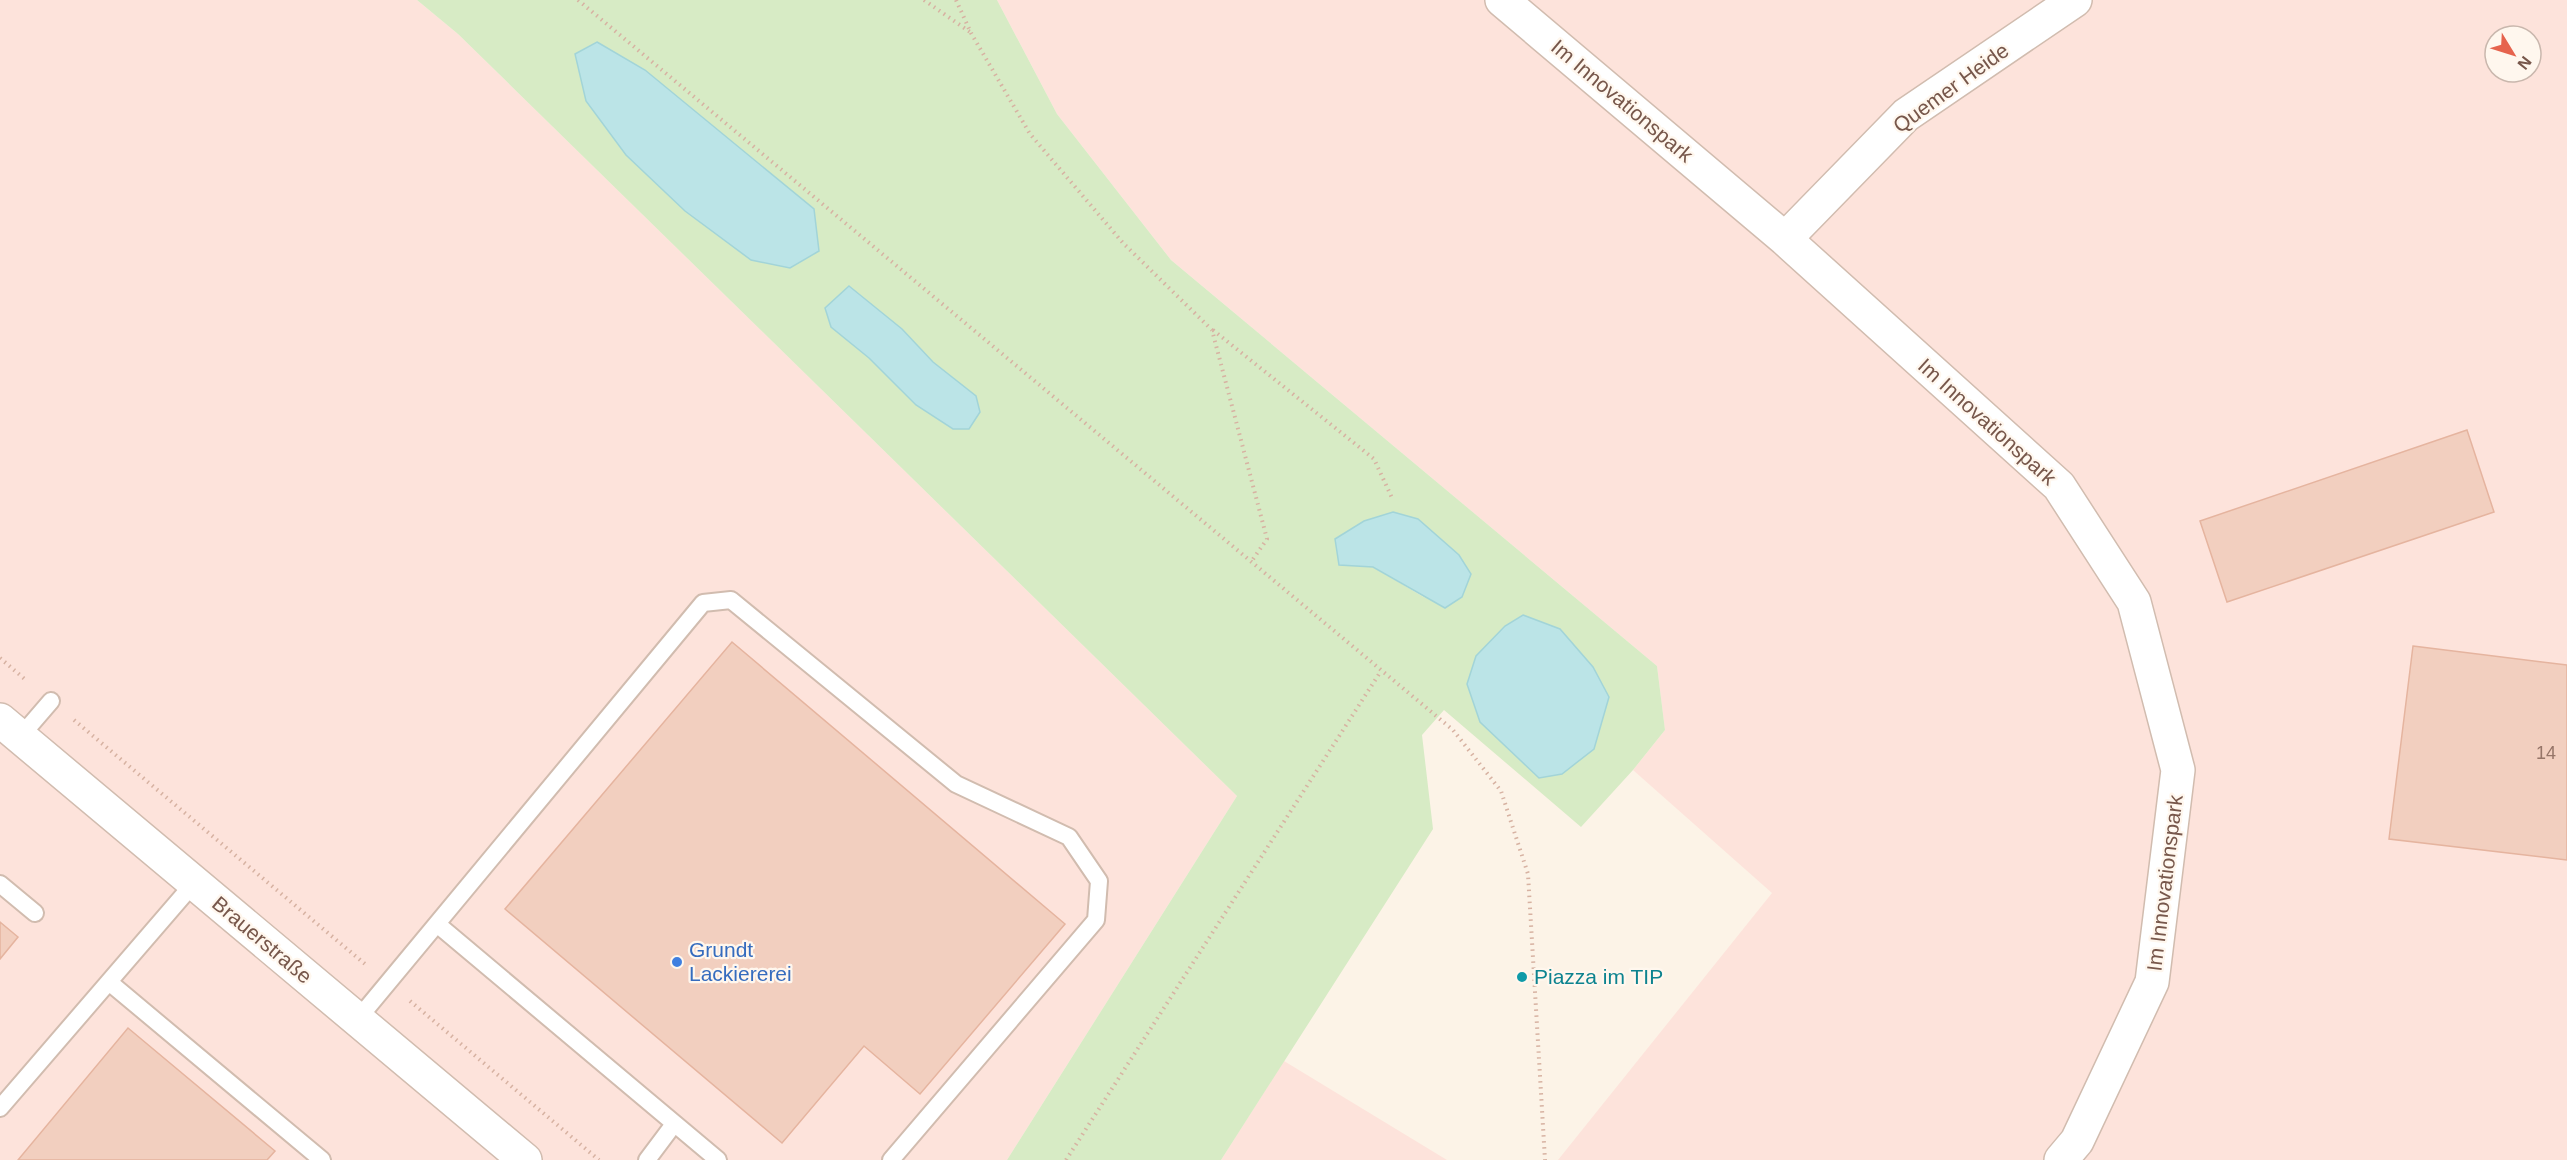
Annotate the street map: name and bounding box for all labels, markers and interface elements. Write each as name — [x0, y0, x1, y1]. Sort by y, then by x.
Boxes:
north arrow — [2483, 24, 2543, 84]
street label: Im Innovationspark — [1547, 35, 1698, 167]
street label: Quemer Heide — [1889, 38, 2013, 137]
text: N — [2514, 53, 2535, 73]
street label: Im Innovationspark — [1914, 354, 2061, 490]
house number: 14 — [2536, 743, 2556, 763]
street label: Im Innovationspark — [2142, 793, 2187, 972]
street label: Brauerstraße — [208, 891, 317, 988]
place label: Grundt Lackiererei — [689, 938, 792, 985]
marker: Grundt Lackiererei — [670, 955, 684, 969]
place label: Piazza im TIP — [1534, 965, 1663, 988]
marker: Piazza im TIP — [1515, 970, 1529, 984]

